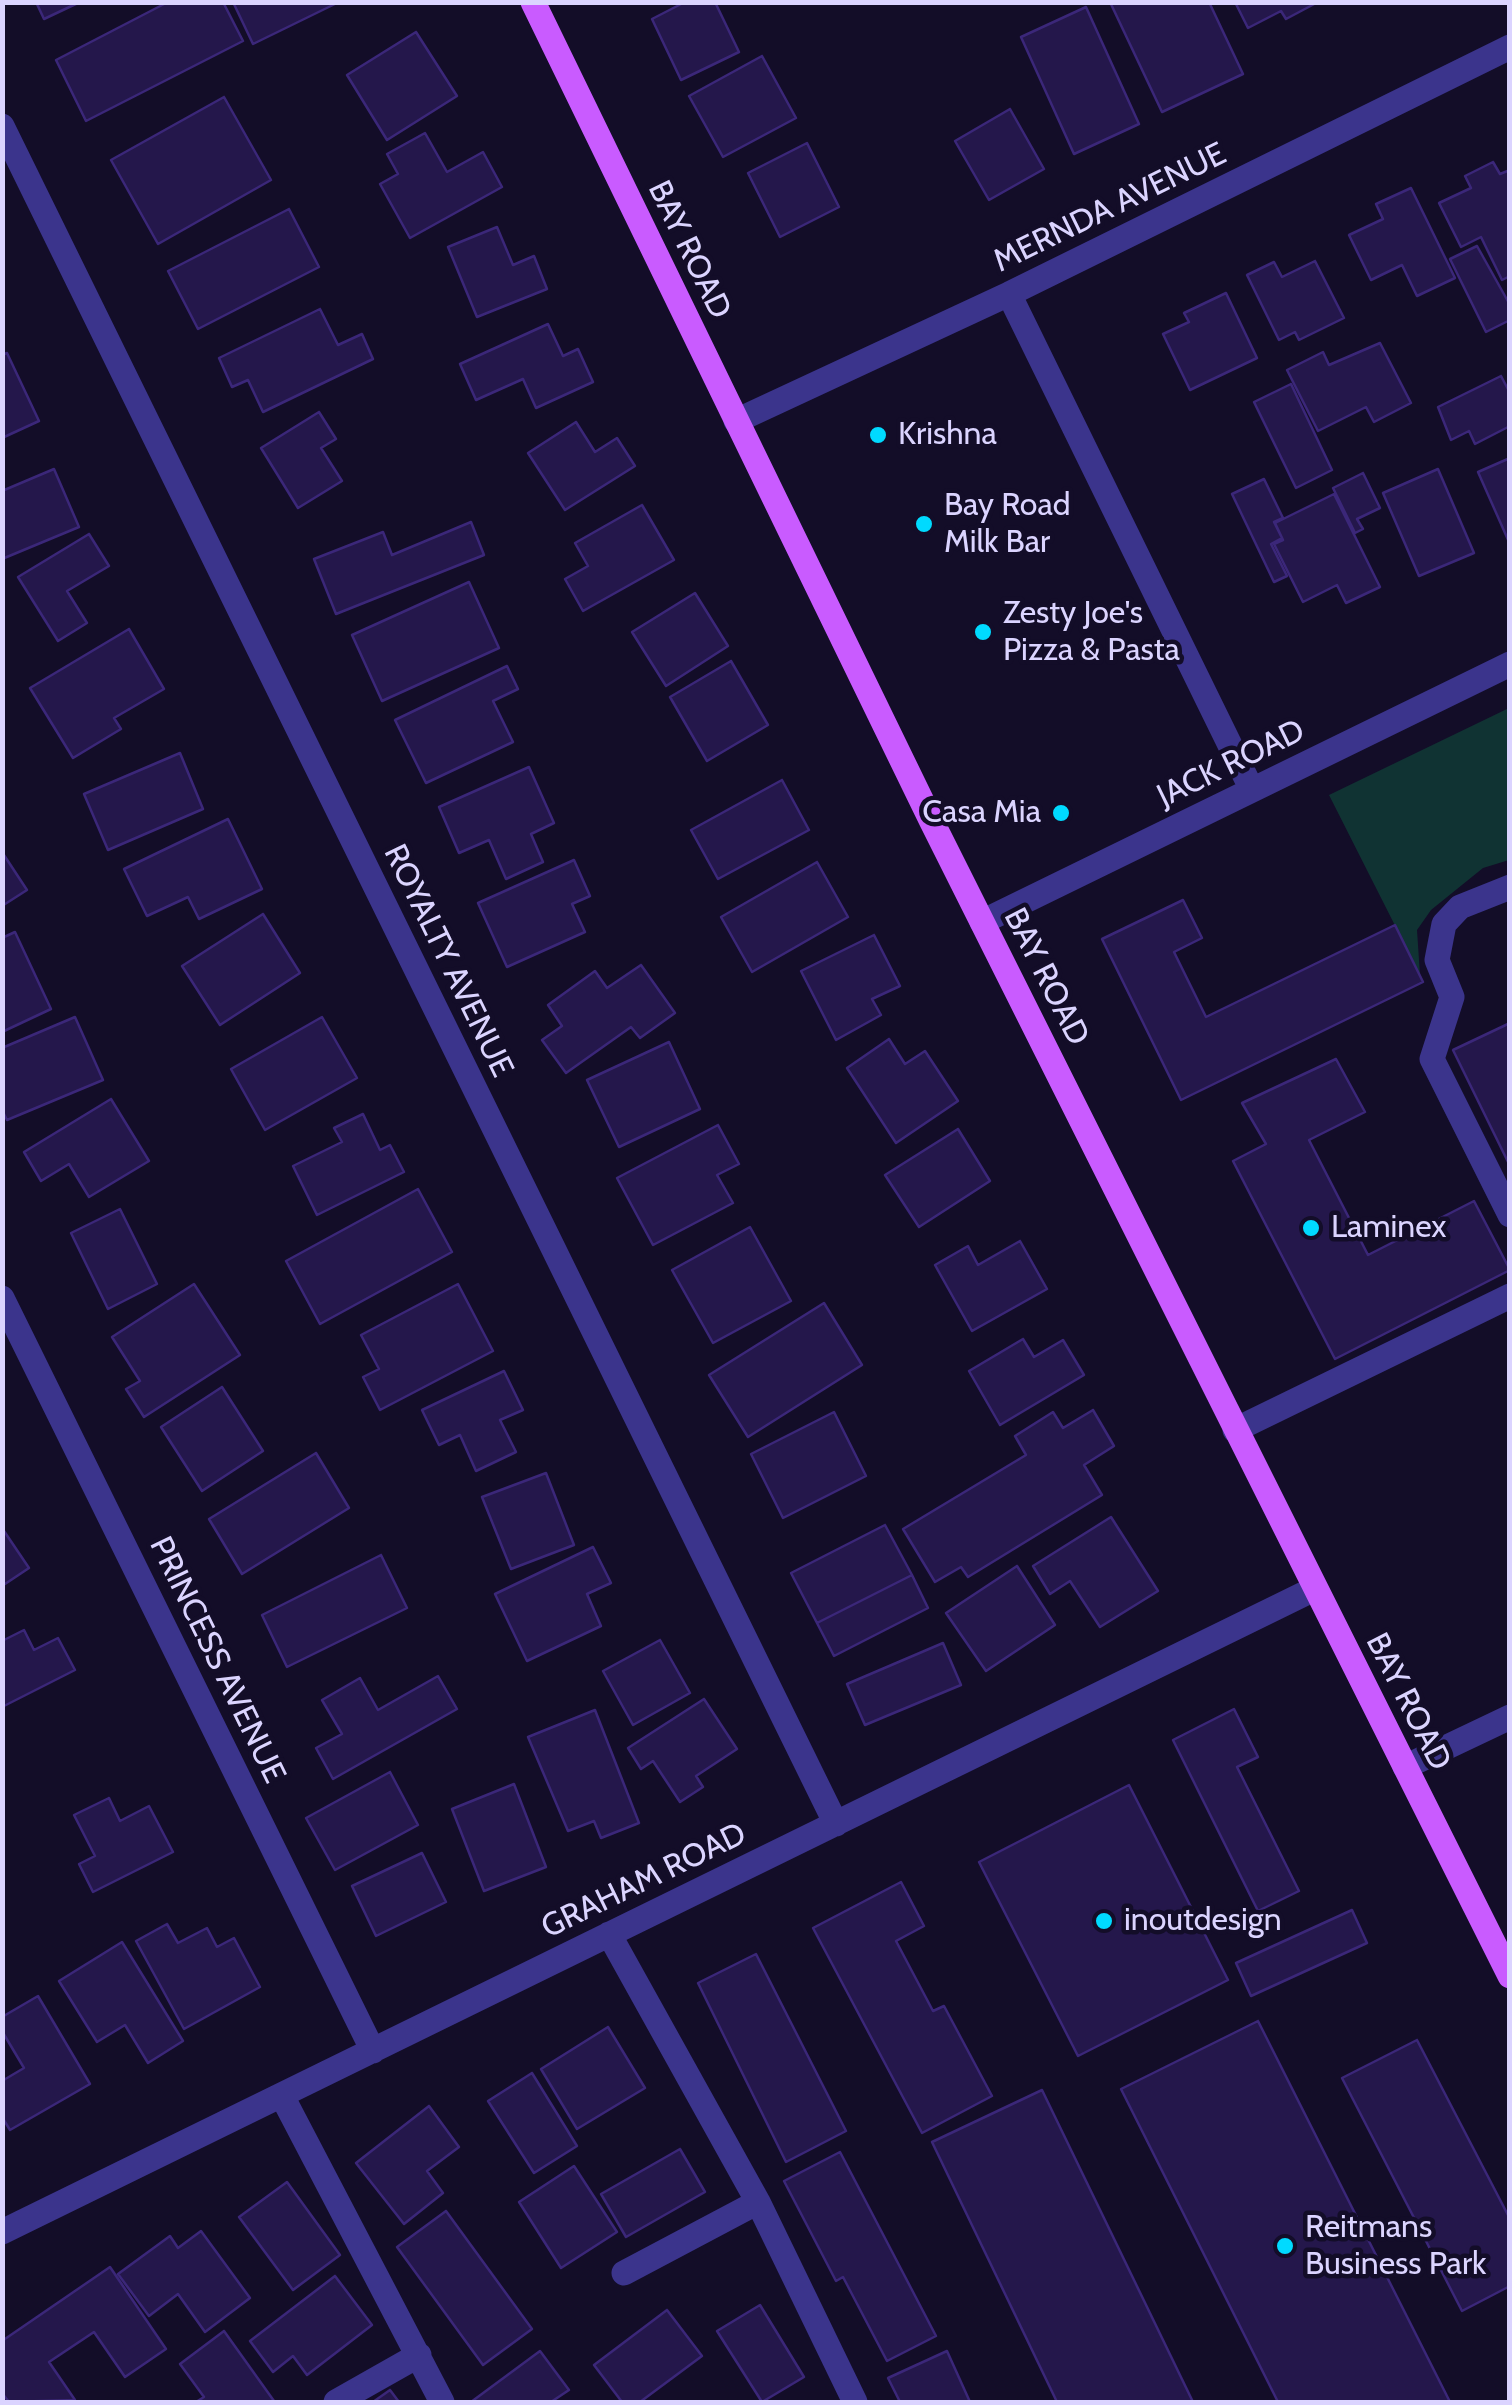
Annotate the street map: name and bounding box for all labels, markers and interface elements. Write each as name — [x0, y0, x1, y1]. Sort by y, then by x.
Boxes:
street label: MERNDA AVENUE — [987, 135, 1233, 281]
street label: BAY ROAD — [639, 175, 739, 325]
place label: Krishna — [898, 416, 997, 454]
marker: Krishna — [867, 424, 889, 446]
place label: Bay Road Milk Bar — [944, 487, 1071, 562]
marker: Bay Road Milk Bar — [913, 513, 935, 535]
place label: Zesty Joe's Pizza & Pasta — [1003, 595, 1180, 670]
marker: Zesty Joe's Pizza & Pasta — [972, 621, 994, 643]
street label: JACK ROAD — [1151, 712, 1311, 816]
place label: Casa Mia — [922, 794, 1041, 832]
marker: Casa Mia — [1050, 802, 1072, 824]
street label: ROYALTY AVENUE — [375, 838, 521, 1084]
street label: BAY ROAD — [995, 902, 1097, 1052]
place label: Laminex — [1331, 1209, 1447, 1247]
marker: Laminex — [1300, 1217, 1322, 1239]
street label: PRINCESS AVENUE — [141, 1531, 293, 1789]
street label: BAY ROAD — [1357, 1627, 1459, 1777]
street label: GRAHAM ROAD — [536, 1815, 752, 1947]
place label: inoutdesign — [1124, 1902, 1282, 1940]
marker: inoutdesign — [1093, 1910, 1115, 1932]
place label: Reitmans Business Park — [1305, 2209, 1486, 2284]
marker: Reitmans Business Park — [1274, 2235, 1296, 2257]

